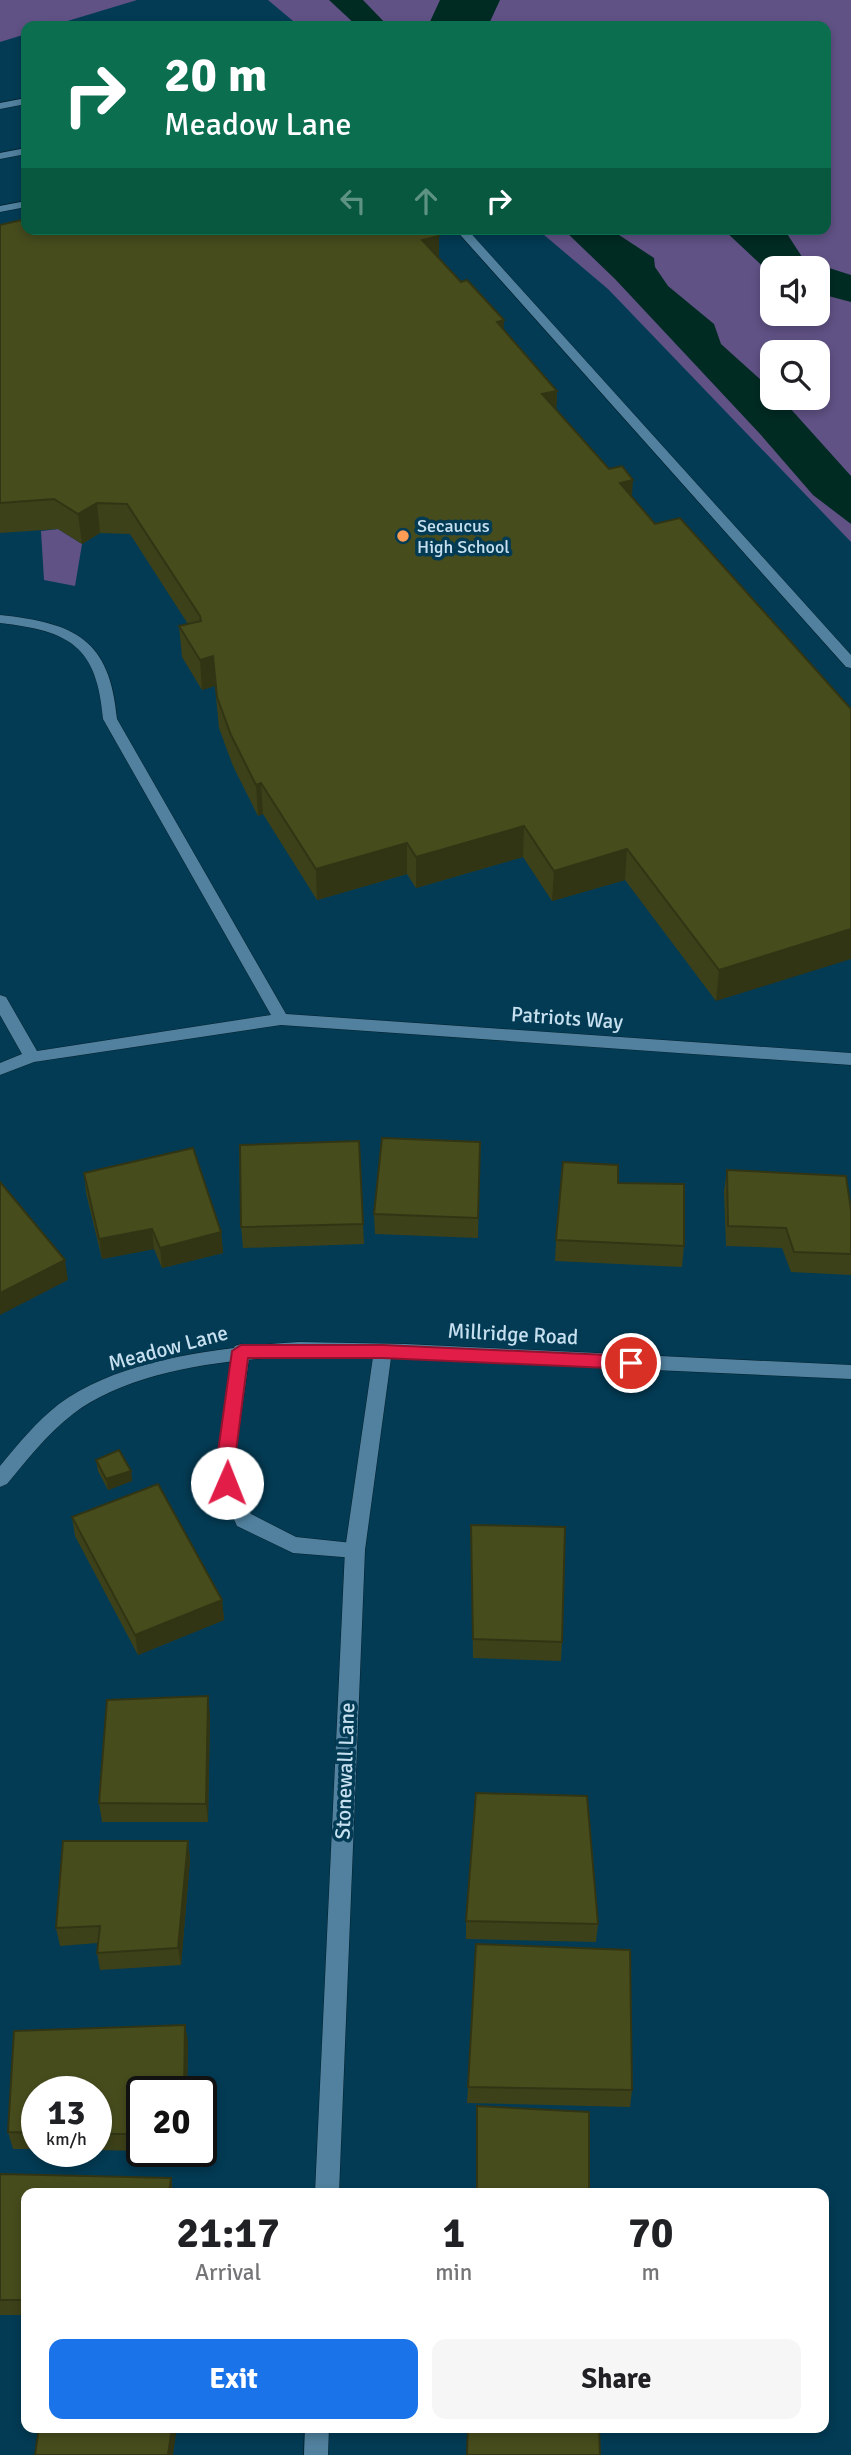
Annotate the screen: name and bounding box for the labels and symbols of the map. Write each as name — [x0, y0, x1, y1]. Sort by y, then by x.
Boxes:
place label: Secaucus High School — [417, 515, 510, 558]
marker: Secaucus High School — [395, 528, 411, 544]
street label: Patriots Way — [510, 1001, 624, 1035]
street label: Millridge Road — [447, 1318, 579, 1350]
street label: Meadow Lane — [105, 1320, 231, 1376]
pin — [601, 1333, 661, 1393]
position arrow — [190, 1446, 264, 1520]
street label: Stonewall Lane — [330, 1702, 360, 1840]
speed limit sign: 20 — [126, 2076, 217, 2167]

